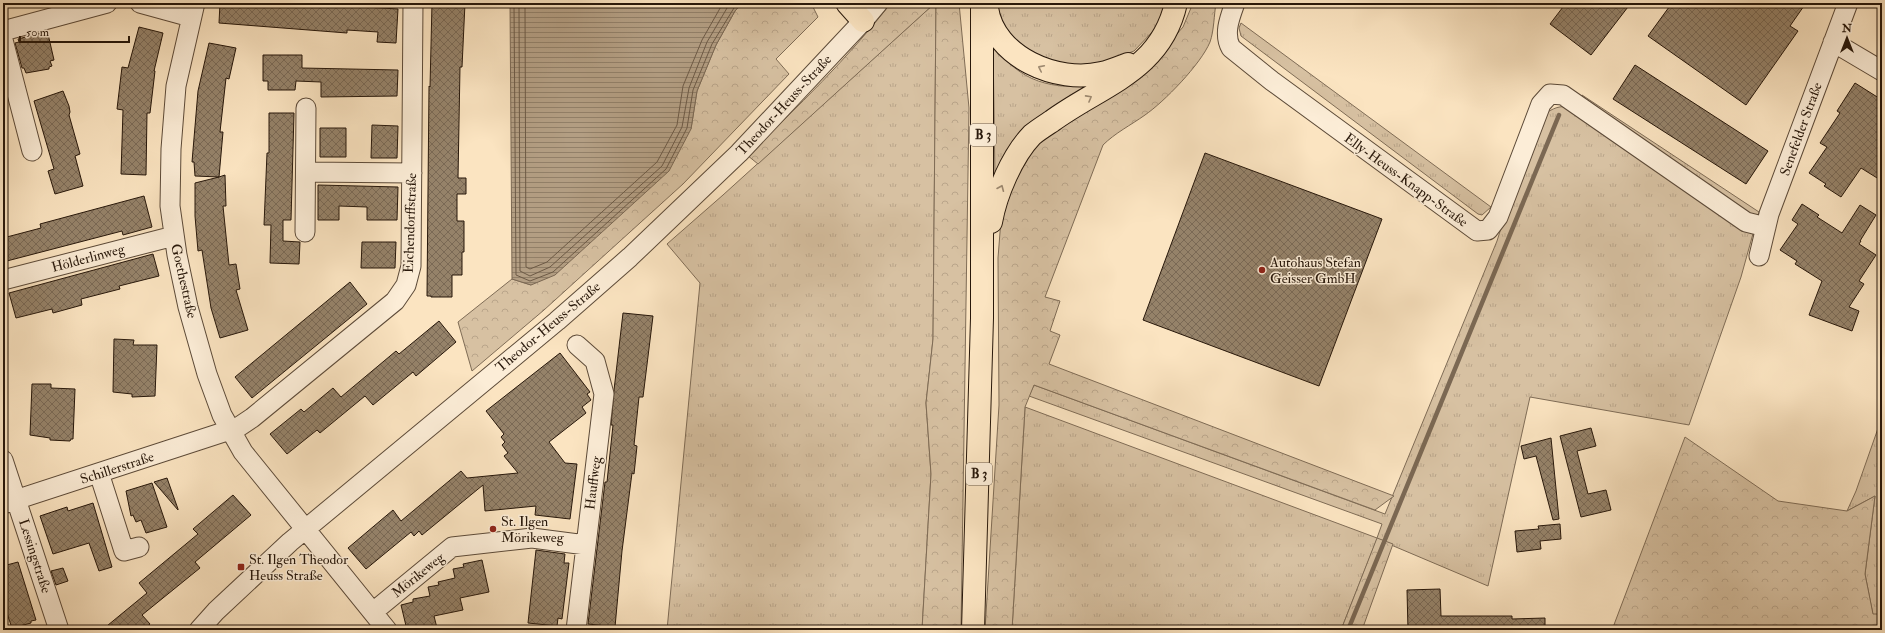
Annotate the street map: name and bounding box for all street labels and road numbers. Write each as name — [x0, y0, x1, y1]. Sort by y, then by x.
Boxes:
street label: Theodor-Heuss-Straße — [733, 51, 835, 159]
street label: Senefelder Straße — [1776, 80, 1826, 178]
road number: B 3 — [970, 124, 996, 146]
street label: Elly-Heuss-Knapp-Straße — [1340, 129, 1471, 231]
street label: Eichendorffstraße — [400, 172, 420, 273]
street label: Hölderlinweg — [50, 240, 128, 276]
street label: Goethestraße — [167, 242, 201, 320]
street label: Theodor-Heuss-Straße — [492, 278, 604, 376]
street label: Schillerstraße — [78, 448, 156, 488]
street label: Hauffweg — [581, 454, 605, 511]
road number: B 3 — [966, 463, 992, 485]
street label: Lessingstraße — [15, 517, 55, 595]
street label: Mörikeweg — [388, 548, 449, 601]

